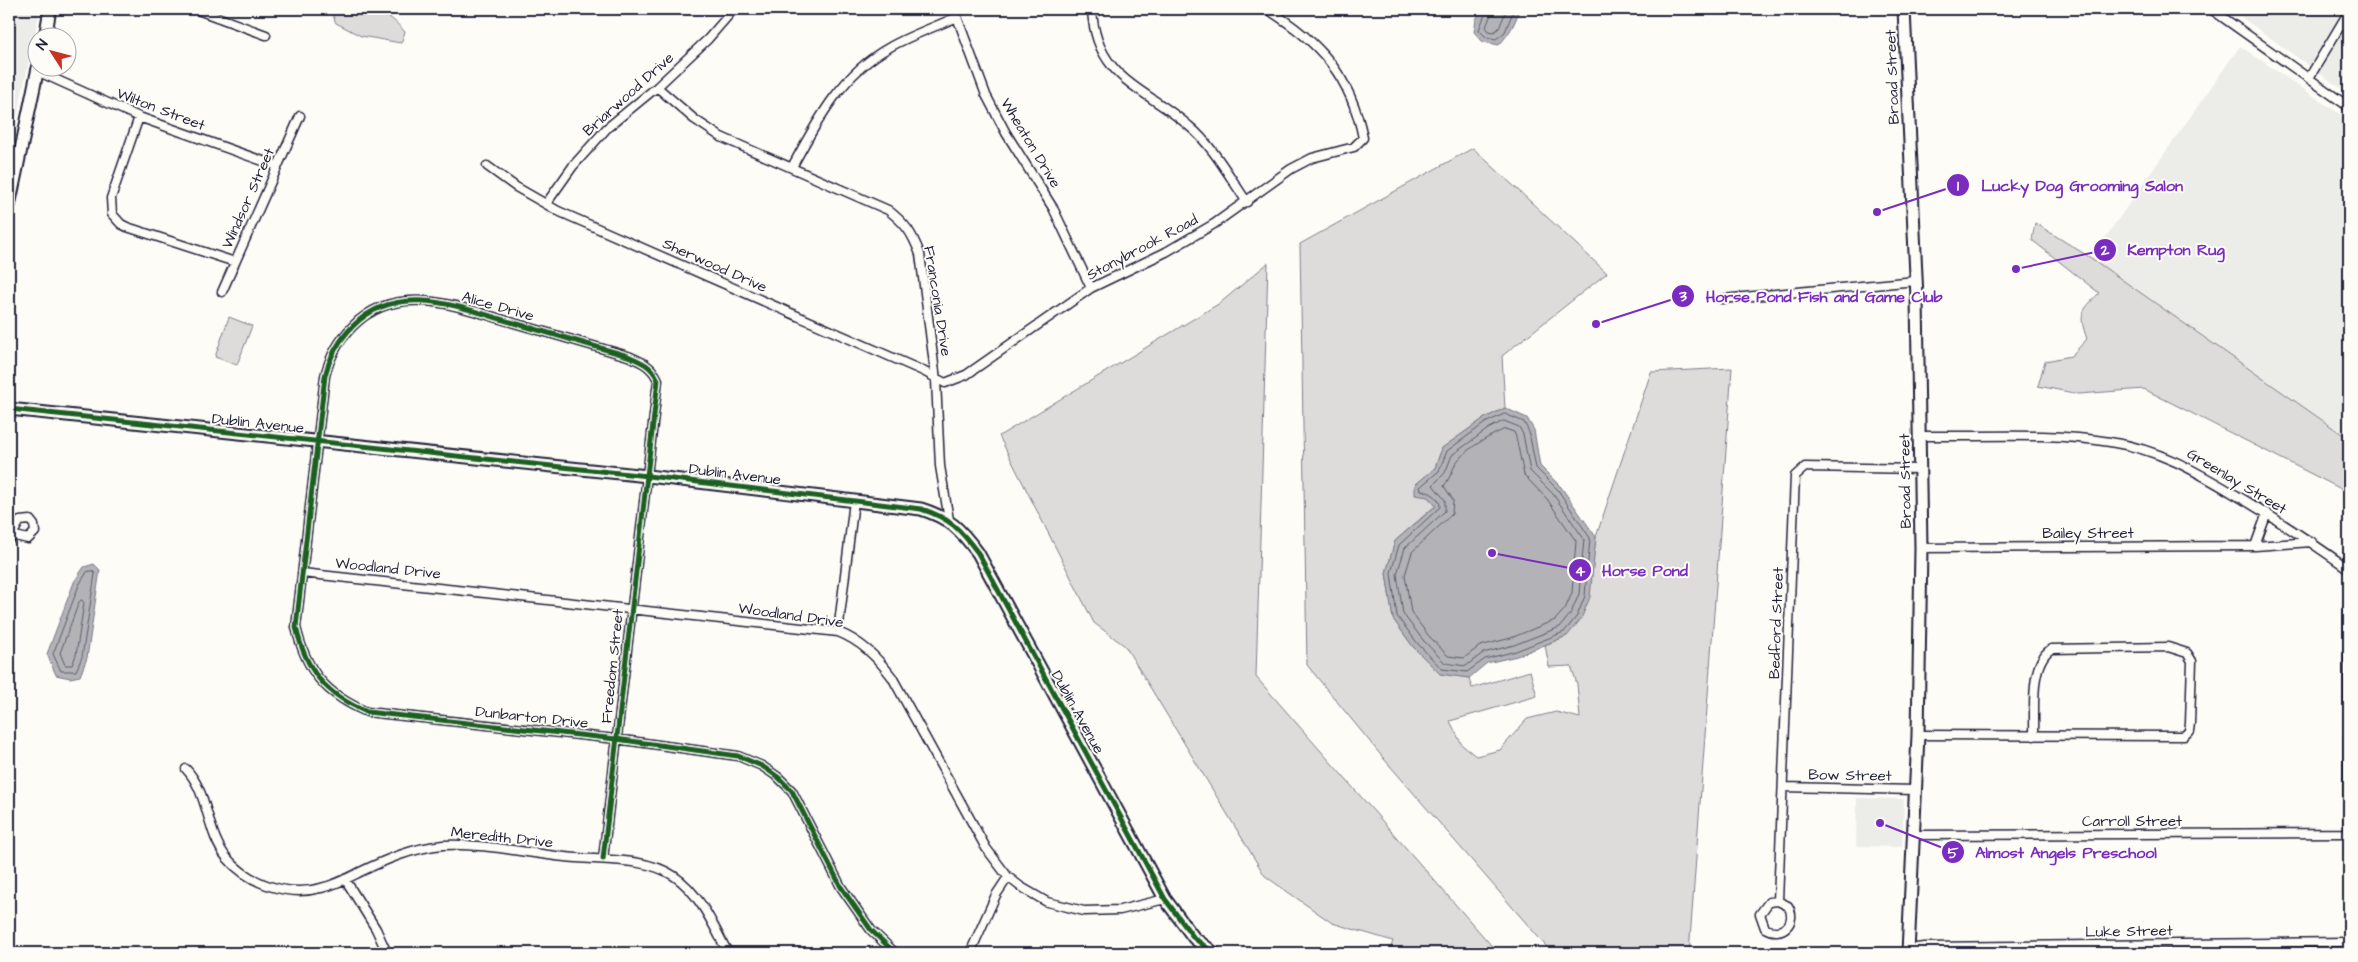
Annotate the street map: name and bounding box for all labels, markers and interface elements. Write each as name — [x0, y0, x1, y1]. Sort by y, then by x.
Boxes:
north arrow — [28, 28, 78, 78]
street label: Broad Street — [1880, 29, 1905, 125]
text: N — [32, 35, 53, 54]
street label: Briarwood Drive — [578, 48, 678, 141]
street label: Wilton Street — [114, 83, 208, 136]
street label: Wheaton Drive — [995, 94, 1066, 192]
street label: Windsor Street — [217, 145, 280, 252]
callout: Lucky Dog Grooming Salon — [1946, 170, 2192, 201]
text: Lucky Dog Grooming Salon — [1981, 175, 2183, 199]
text: 1 — [1957, 176, 1959, 197]
street label: Stonybrook Road — [1083, 209, 1202, 286]
street label: Sherwood Drive — [659, 233, 770, 298]
callout: Kempton Rug — [2093, 234, 2235, 265]
text: Kempton Rug — [2127, 239, 2225, 263]
text: 2 — [2100, 240, 2110, 261]
street label: Franconia Drive — [918, 244, 957, 358]
callout: Horse Pond Fish and Game Club — [1670, 280, 1952, 311]
street label: Alice Drive — [459, 286, 536, 327]
text: 3 — [1678, 286, 1687, 307]
text: Horse Pond Fish and Game Club — [1706, 286, 1942, 308]
street label: Dublin Avenue — [211, 408, 305, 439]
street label: Broad Street — [1894, 433, 1917, 529]
street label: Greenlay Street — [2182, 443, 2291, 520]
street label: Dublin Avenue — [688, 458, 782, 491]
street label: Bailey Street — [2042, 523, 2134, 545]
street label: Woodland Drive — [334, 553, 442, 584]
callout: Horse Pond — [1567, 555, 1698, 586]
text: Horse Pond — [1602, 560, 1689, 582]
text: 4 — [1575, 561, 1586, 582]
street label: Bedford Street — [1764, 567, 1789, 679]
street label: Woodland Drive — [737, 598, 845, 633]
street label: Freedom Street — [596, 608, 629, 724]
street label: Dublin Avenue — [1046, 667, 1109, 758]
street label: Dunbarton Drive — [474, 701, 589, 734]
street label: Bow Street — [1808, 764, 1892, 787]
street label: Carroll Street — [2082, 811, 2182, 832]
street label: Meredith Drive — [450, 822, 554, 853]
callout: Almost Angels Preschool — [1940, 837, 2167, 868]
text: Almost Angels Preschool — [1975, 842, 2157, 866]
text: 5 — [1948, 843, 1959, 864]
street label: Luke Street — [2085, 920, 2173, 943]

